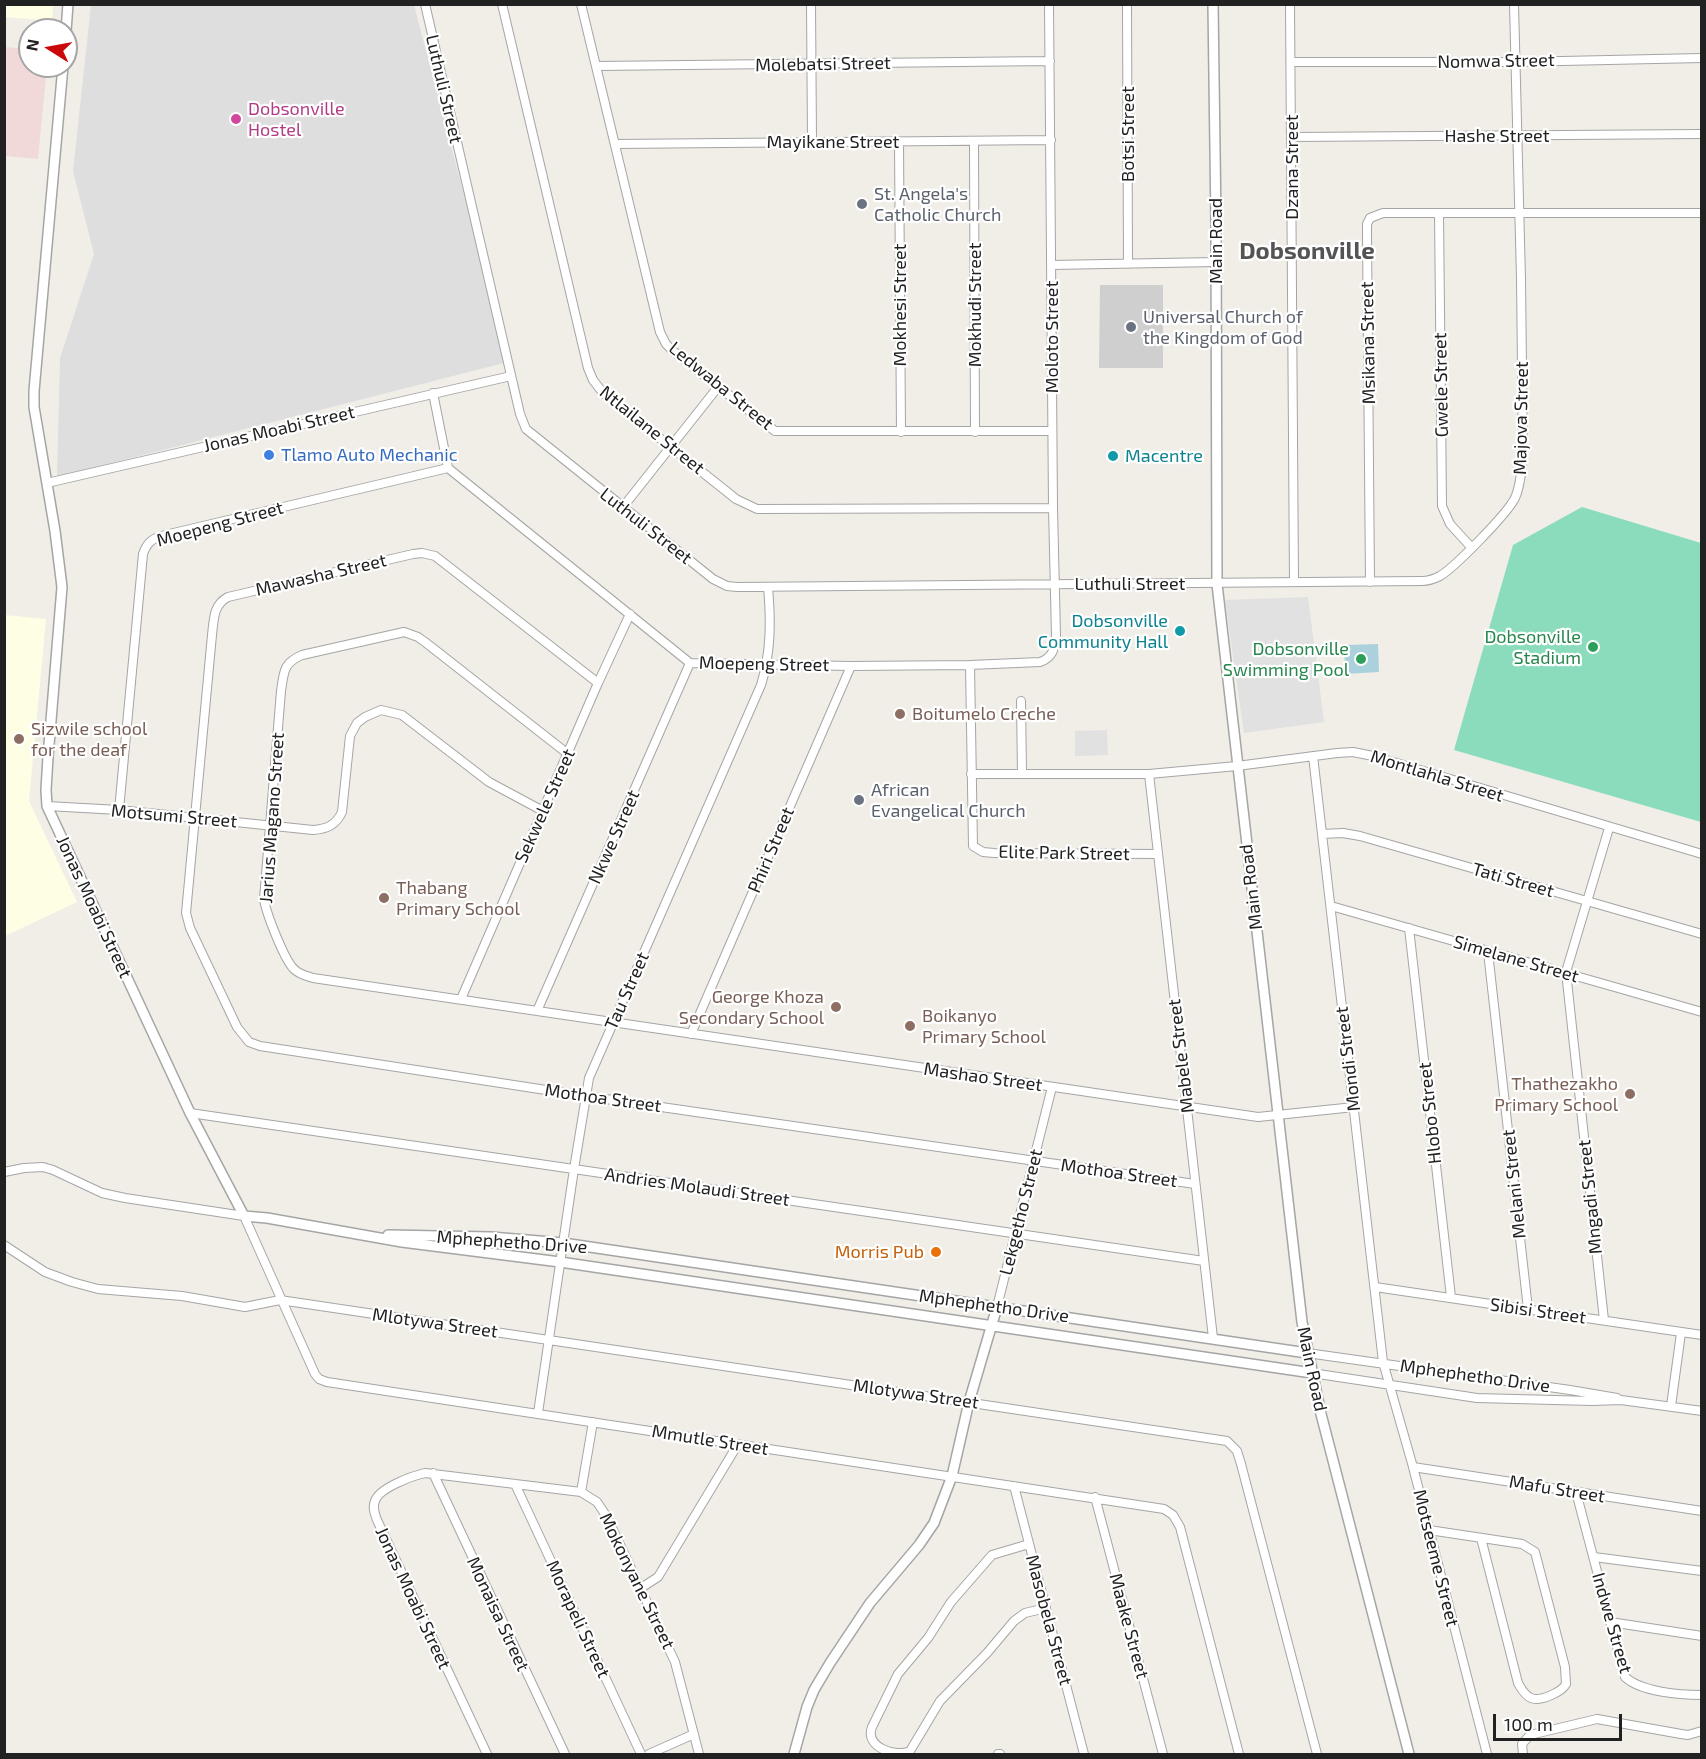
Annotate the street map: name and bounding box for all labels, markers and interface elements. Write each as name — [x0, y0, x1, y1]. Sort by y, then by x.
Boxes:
north arrow — [18, 18, 78, 78]
street label: Luthuli Street — [421, 33, 467, 145]
text: N — [21, 37, 42, 52]
street label: Nomwa Street — [1437, 49, 1555, 73]
street label: Molebatsi Street — [755, 52, 891, 76]
street label: Botsi Street — [1117, 86, 1139, 182]
place label: Dobsonville Hostel — [248, 98, 345, 140]
marker: Dobsonville Hostel — [229, 112, 243, 126]
street label: Dzana Street — [1281, 114, 1303, 220]
street label: Hashe Street — [1444, 125, 1550, 147]
street label: Mayikane Street — [767, 131, 899, 153]
place label: St. Angela's Catholic Church — [874, 183, 1002, 226]
marker: St. Angela's Catholic Church — [855, 197, 869, 211]
street label: Main Road — [1205, 198, 1227, 284]
district label: Dobsonville — [1239, 237, 1375, 265]
street label: Mokhudi Street — [964, 243, 986, 367]
street label: Mokhesi Street — [889, 244, 911, 366]
street label: Moloto Street — [1041, 281, 1063, 393]
street label: Msikana Street — [1356, 281, 1380, 405]
place label: Universal Church of the Kingdom of God — [1143, 306, 1303, 348]
marker: Universal Church of the Kingdom of God — [1124, 320, 1138, 334]
street label: Gwele Street — [1429, 332, 1453, 438]
street label: Ledwaba Street — [664, 337, 778, 435]
street label: Majova Street — [1509, 361, 1533, 475]
street label: Ntlailane Street — [595, 381, 709, 479]
street label: Jonas Moabi Street — [201, 401, 357, 457]
place label: Tlamo Auto Mechanic — [281, 444, 458, 466]
place label: Macentre — [1125, 445, 1203, 467]
marker: Tlamo Auto Mechanic — [262, 448, 276, 462]
marker: Macentre — [1106, 449, 1120, 463]
street label: Luthuli Street — [596, 483, 696, 569]
street label: Moepeng Street — [154, 497, 286, 551]
street label: Mawasha Street — [253, 549, 389, 601]
street label: Luthuli Street — [1075, 573, 1185, 595]
place label: Dobsonville Community Hall — [1038, 610, 1168, 652]
marker: Dobsonville Community Hall — [1173, 624, 1187, 638]
place label: Dobsonville Stadium — [1484, 626, 1581, 668]
place label: Dobsonville Swimming Pool — [1223, 638, 1349, 680]
marker: Dobsonville Stadium — [1586, 640, 1600, 654]
street label: Moepeng Street — [699, 652, 829, 676]
marker: Dobsonville Swimming Pool — [1354, 652, 1368, 666]
place label: Boitumelo Creche — [912, 703, 1056, 725]
marker: Boitumelo Creche — [893, 707, 907, 721]
place label: Sizwile school for the deaf — [31, 718, 147, 760]
marker: Sizwile school for the deaf — [12, 732, 26, 746]
street label: Jarius Magano Street — [255, 732, 289, 904]
street label: Montlahla Street — [1368, 745, 1506, 807]
street label: Sekwele Street — [510, 746, 580, 866]
place label: African Evangelical Church — [871, 779, 1026, 822]
street label: Nkwe Street — [584, 787, 644, 887]
marker: African Evangelical Church — [852, 793, 866, 807]
street label: Motsumi Street — [110, 800, 238, 832]
street label: Phiri Street — [743, 804, 799, 896]
street label: Jonas Moabi Street — [52, 832, 136, 982]
street label: Elite Park Street — [998, 841, 1130, 865]
street label: Main Road — [1235, 843, 1267, 931]
street label: Tati Street — [1470, 858, 1556, 902]
place label: Thabang Primary School — [396, 877, 520, 920]
marker: Thabang Primary School — [377, 891, 391, 905]
street label: Simelane Street — [1451, 931, 1581, 987]
street label: Tau Street — [600, 949, 654, 1033]
place label: George Khoza Secondary School — [679, 986, 824, 1028]
street label: Mabele Street — [1163, 998, 1199, 1114]
marker: George Khoza Secondary School — [829, 1000, 843, 1014]
place label: Boikanyo Primary School — [922, 1005, 1046, 1048]
street label: Mondi Street — [1331, 1005, 1365, 1113]
marker: Boikanyo Primary School — [903, 1019, 917, 1033]
street label: Mashao Street — [922, 1058, 1044, 1096]
street label: Hlobo Street — [1414, 1061, 1446, 1165]
place label: Thathezakho Primary School — [1494, 1073, 1618, 1116]
street label: Mothoa Street — [543, 1079, 663, 1117]
marker: Thathezakho Primary School — [1623, 1087, 1637, 1101]
street label: Melani Street — [1498, 1128, 1530, 1240]
street label: Mngadi Street — [1573, 1139, 1607, 1255]
street label: Lekgetho Street — [995, 1147, 1047, 1277]
street label: Mothoa Street — [1059, 1154, 1179, 1192]
street label: Andries Molaudi Street — [603, 1163, 791, 1211]
street label: Mphephetho Drive — [436, 1226, 588, 1258]
place label: Morris Pub — [835, 1241, 924, 1263]
marker: Morris Pub — [929, 1245, 943, 1259]
street label: Mphephetho Drive — [918, 1285, 1070, 1327]
street label: Sibisi Street — [1489, 1294, 1587, 1328]
street label: Mlotywa Street — [371, 1304, 499, 1342]
street label: Main Road — [1292, 1325, 1332, 1413]
street label: Mphephetho Drive — [1399, 1355, 1551, 1397]
street label: Mlotywa Street — [852, 1375, 980, 1413]
street label: Mmutle Street — [650, 1420, 770, 1460]
street label: Mafu Street — [1508, 1471, 1606, 1507]
street label: Motseeme Street — [1408, 1487, 1464, 1629]
street label: Mokonyane Street — [595, 1509, 679, 1653]
street label: Jonas Moabi Street — [371, 1523, 455, 1673]
street label: Masobela Street — [1021, 1552, 1077, 1688]
street label: Monaisa Street — [462, 1553, 534, 1675]
street label: Morapeli Street — [541, 1557, 615, 1681]
street label: Indwe Street — [1587, 1570, 1637, 1676]
street label: Maake Street — [1105, 1571, 1153, 1681]
scale bar — [1496, 1702, 1625, 1740]
text: 100 m — [1504, 1713, 1553, 1735]

